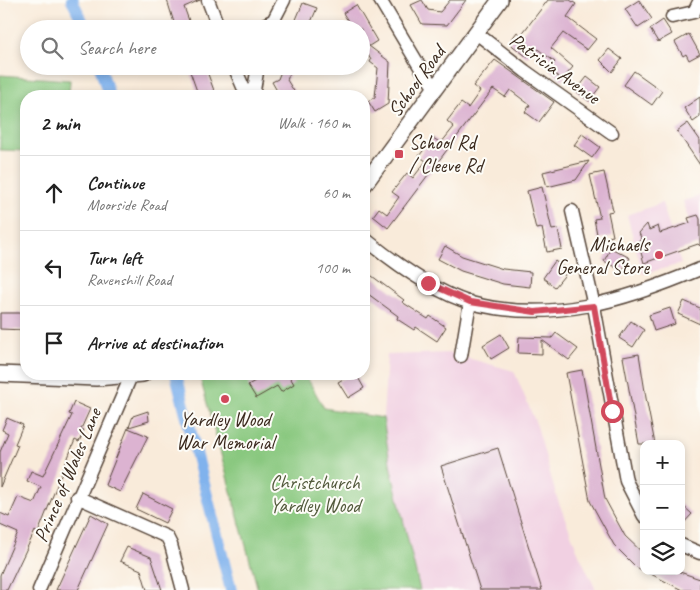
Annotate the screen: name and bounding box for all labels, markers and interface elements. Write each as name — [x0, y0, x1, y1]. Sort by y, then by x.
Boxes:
search box — [20, 20, 370, 75]
street label: Patricia Avenue — [505, 27, 606, 110]
icon: search — [38, 34, 66, 62]
text: Search here — [78, 36, 155, 60]
street label: School Road — [382, 38, 452, 122]
text: 2 min — [40, 110, 80, 136]
text: Walk · 160 m — [278, 113, 350, 133]
place label: School Rd / Cleeve Rd — [409, 130, 486, 178]
marker: School Rd / Cleeve Rd — [393, 148, 405, 160]
text: Continue — [87, 171, 144, 195]
icon: ahead — [40, 179, 68, 207]
text: 60 m — [323, 183, 350, 203]
text: Moorside Road — [87, 195, 166, 215]
place label: Michaels General Store — [556, 232, 651, 280]
text: Turn left — [87, 246, 142, 270]
marker: Michaels General Store — [653, 249, 665, 261]
icon: left — [40, 254, 68, 282]
text: 100 m — [316, 258, 350, 278]
text: Ravenshill Road — [87, 270, 172, 290]
route end — [417, 272, 440, 295]
icon: arrive — [40, 329, 68, 357]
text: Arrive at destination — [87, 331, 223, 355]
marker: Yardley Wood War Memorial — [219, 393, 231, 405]
route start — [601, 400, 624, 423]
street label: Prince of Wales Lane — [28, 403, 107, 546]
place label: Yardley Wood War Memorial — [176, 407, 277, 455]
map controls — [640, 440, 685, 575]
button: + — [640, 440, 685, 485]
park label: Christchurch Yardley Wood — [270, 470, 363, 518]
button: − — [640, 485, 685, 530]
button: layers — [640, 530, 685, 575]

